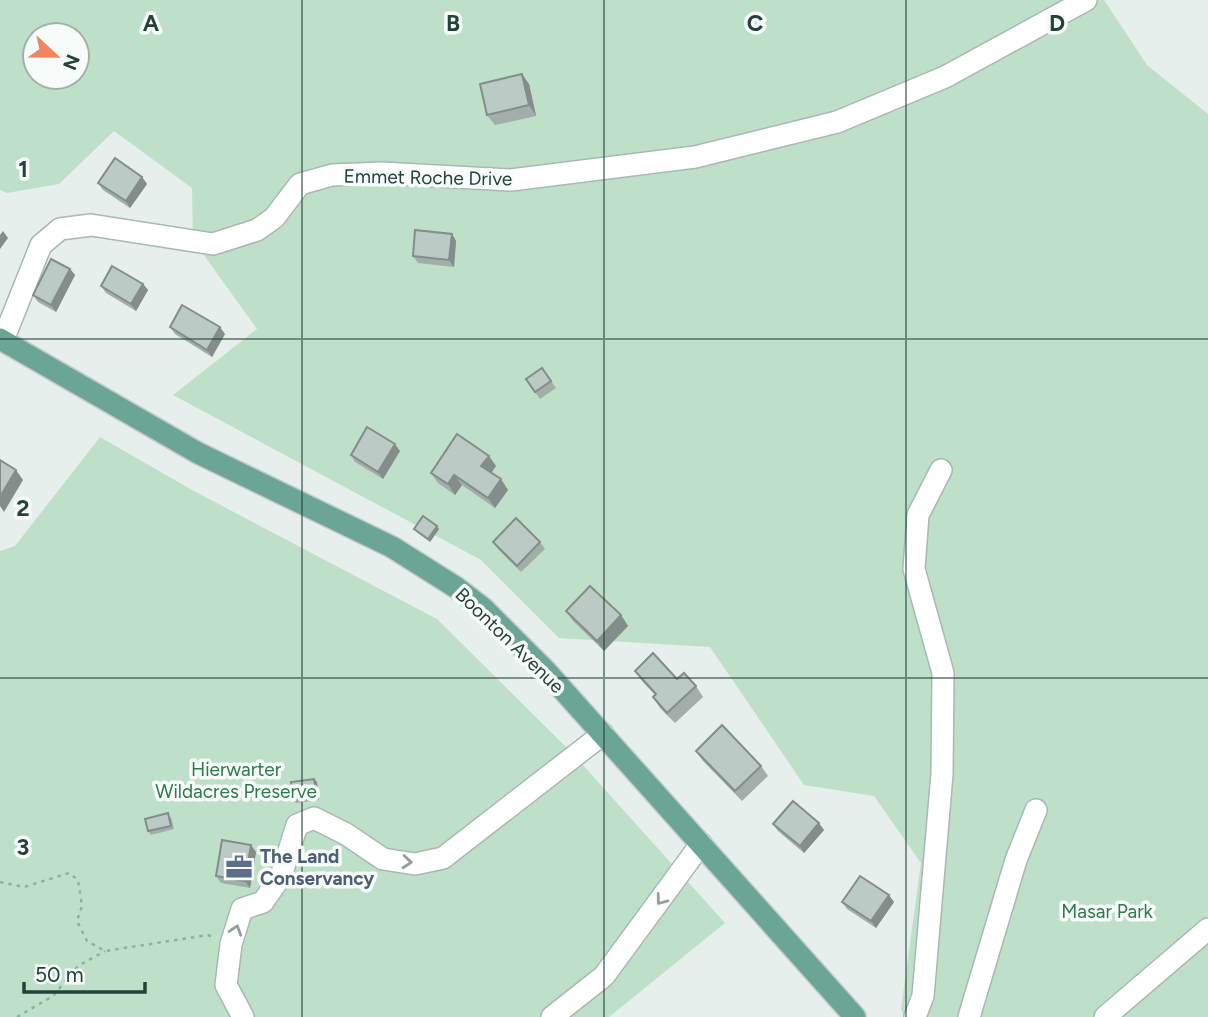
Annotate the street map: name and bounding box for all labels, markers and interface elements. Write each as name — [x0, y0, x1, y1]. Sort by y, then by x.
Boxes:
text: A — [143, 9, 160, 37]
text: B — [446, 9, 460, 37]
text: C — [747, 9, 764, 37]
text: D — [1049, 9, 1065, 37]
north arrow — [21, 21, 91, 91]
text: N — [58, 51, 85, 73]
text: 1 — [18, 155, 28, 183]
street label: Emmet Roche Drive — [343, 165, 512, 190]
text: 2 — [16, 494, 30, 522]
street label: Boonton Avenue — [451, 583, 569, 698]
park label: Hierwarter Wildacres Preserve — [155, 758, 317, 803]
text: 3 — [17, 833, 29, 861]
place label: The Land Conservancy — [260, 845, 374, 890]
office icon: The Land Conservancy — [224, 852, 254, 882]
one-way arrow — [402, 854, 413, 869]
one-way arrow — [656, 892, 669, 904]
park label: Masar Park — [1061, 900, 1154, 923]
one-way arrow — [228, 924, 242, 936]
scale bar — [24, 950, 145, 994]
text: 50 m — [35, 962, 84, 987]

